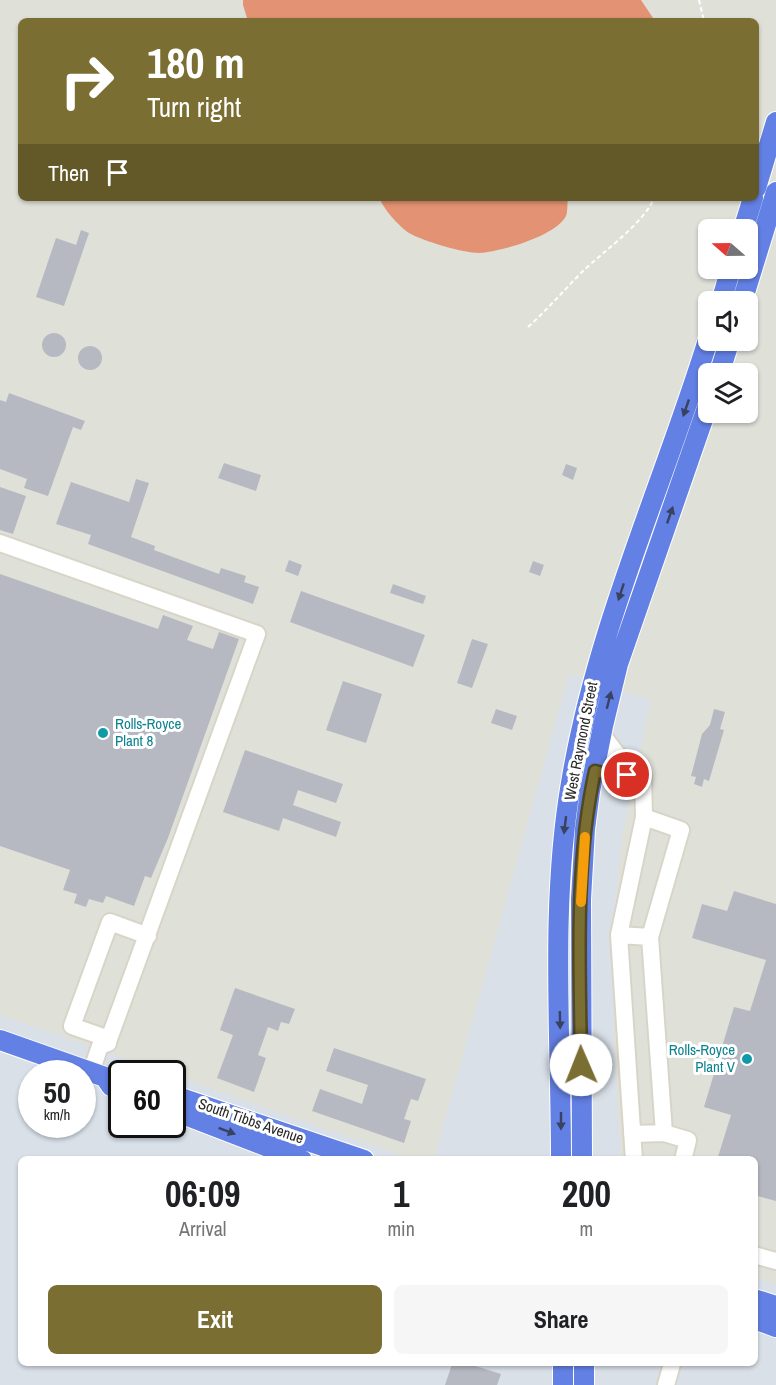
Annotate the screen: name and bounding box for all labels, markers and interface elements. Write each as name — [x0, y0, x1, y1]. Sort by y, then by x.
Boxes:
text: 180 m — [147, 35, 245, 91]
icon: right — [48, 42, 126, 120]
text: Turn right — [147, 89, 241, 125]
icon: arrive — [101, 156, 134, 189]
text: Then — [48, 158, 89, 188]
north arrow — [698, 219, 758, 279]
map controls — [698, 219, 758, 423]
button: sound — [698, 291, 758, 351]
button: layers — [698, 363, 758, 423]
one-way arrow — [680, 399, 690, 417]
one-way arrow — [665, 506, 675, 524]
one-way arrow — [615, 583, 625, 601]
street label: West Raymond Street — [559, 679, 602, 802]
one-way arrow — [604, 691, 614, 710]
place label: Rolls-Royce Plant 8 — [115, 713, 181, 751]
marker: Rolls-Royce Plant 8 — [96, 726, 110, 740]
pin — [601, 749, 652, 800]
icon: arrive — [610, 758, 643, 791]
one-way arrow — [561, 816, 570, 835]
one-way arrow — [555, 1010, 565, 1029]
position arrow — [549, 1033, 613, 1097]
place label: Rolls-Royce Plant V — [669, 1039, 736, 1077]
marker: Rolls-Royce Plant V — [740, 1052, 754, 1066]
speed limit sign: 60 — [108, 1060, 186, 1138]
text: 50 — [43, 1072, 71, 1112]
street label: South Tibbs Avenue — [196, 1093, 307, 1148]
text: km/h — [44, 1104, 70, 1125]
one-way arrow — [556, 1111, 566, 1130]
one-way arrow — [218, 1127, 236, 1136]
text: 06:09 — [165, 1170, 240, 1218]
text: 1 — [393, 1170, 409, 1218]
text: 200 — [562, 1170, 611, 1218]
text: Arrival — [179, 1215, 226, 1242]
text: min — [387, 1215, 415, 1242]
text: m — [580, 1215, 593, 1242]
button: Exit — [48, 1285, 382, 1354]
button: Share — [394, 1285, 728, 1354]

